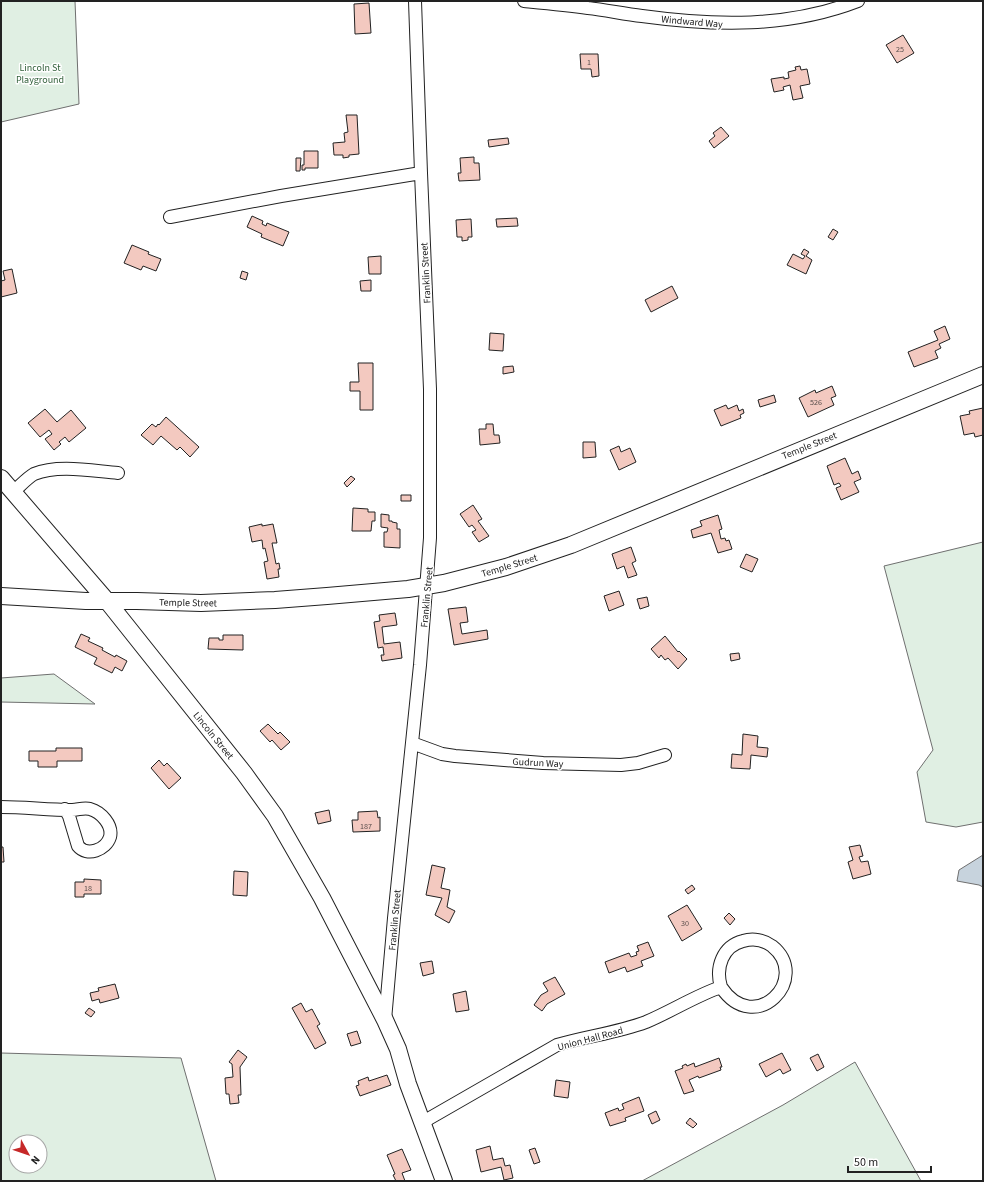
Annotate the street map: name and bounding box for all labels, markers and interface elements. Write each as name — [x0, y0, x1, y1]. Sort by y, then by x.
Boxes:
street label: Windward Way — [661, 12, 724, 32]
house number: 25 — [896, 44, 904, 55]
house number: 1 — [587, 57, 591, 68]
park label: Lincoln St Playground — [16, 61, 64, 87]
street label: Franklin Street — [417, 242, 435, 304]
house number: 526 — [810, 397, 822, 408]
street label: Temple Street — [780, 428, 839, 463]
street label: Temple Street — [479, 551, 540, 581]
street label: Franklin Street — [417, 565, 437, 628]
street label: Temple Street — [159, 595, 218, 611]
street label: Lincoln Street — [190, 709, 237, 763]
street label: Gudrun Way — [512, 755, 564, 771]
house number: 187 — [360, 821, 372, 832]
house number: 18 — [84, 883, 92, 894]
street label: Franklin Street — [385, 888, 405, 951]
house number: 30 — [681, 918, 689, 929]
street label: Union Hall Road — [556, 1023, 625, 1054]
north arrow — [8, 1134, 48, 1174]
scale bar — [848, 1148, 931, 1174]
text: N — [27, 1152, 43, 1168]
text: 50 m — [854, 1154, 878, 1171]

